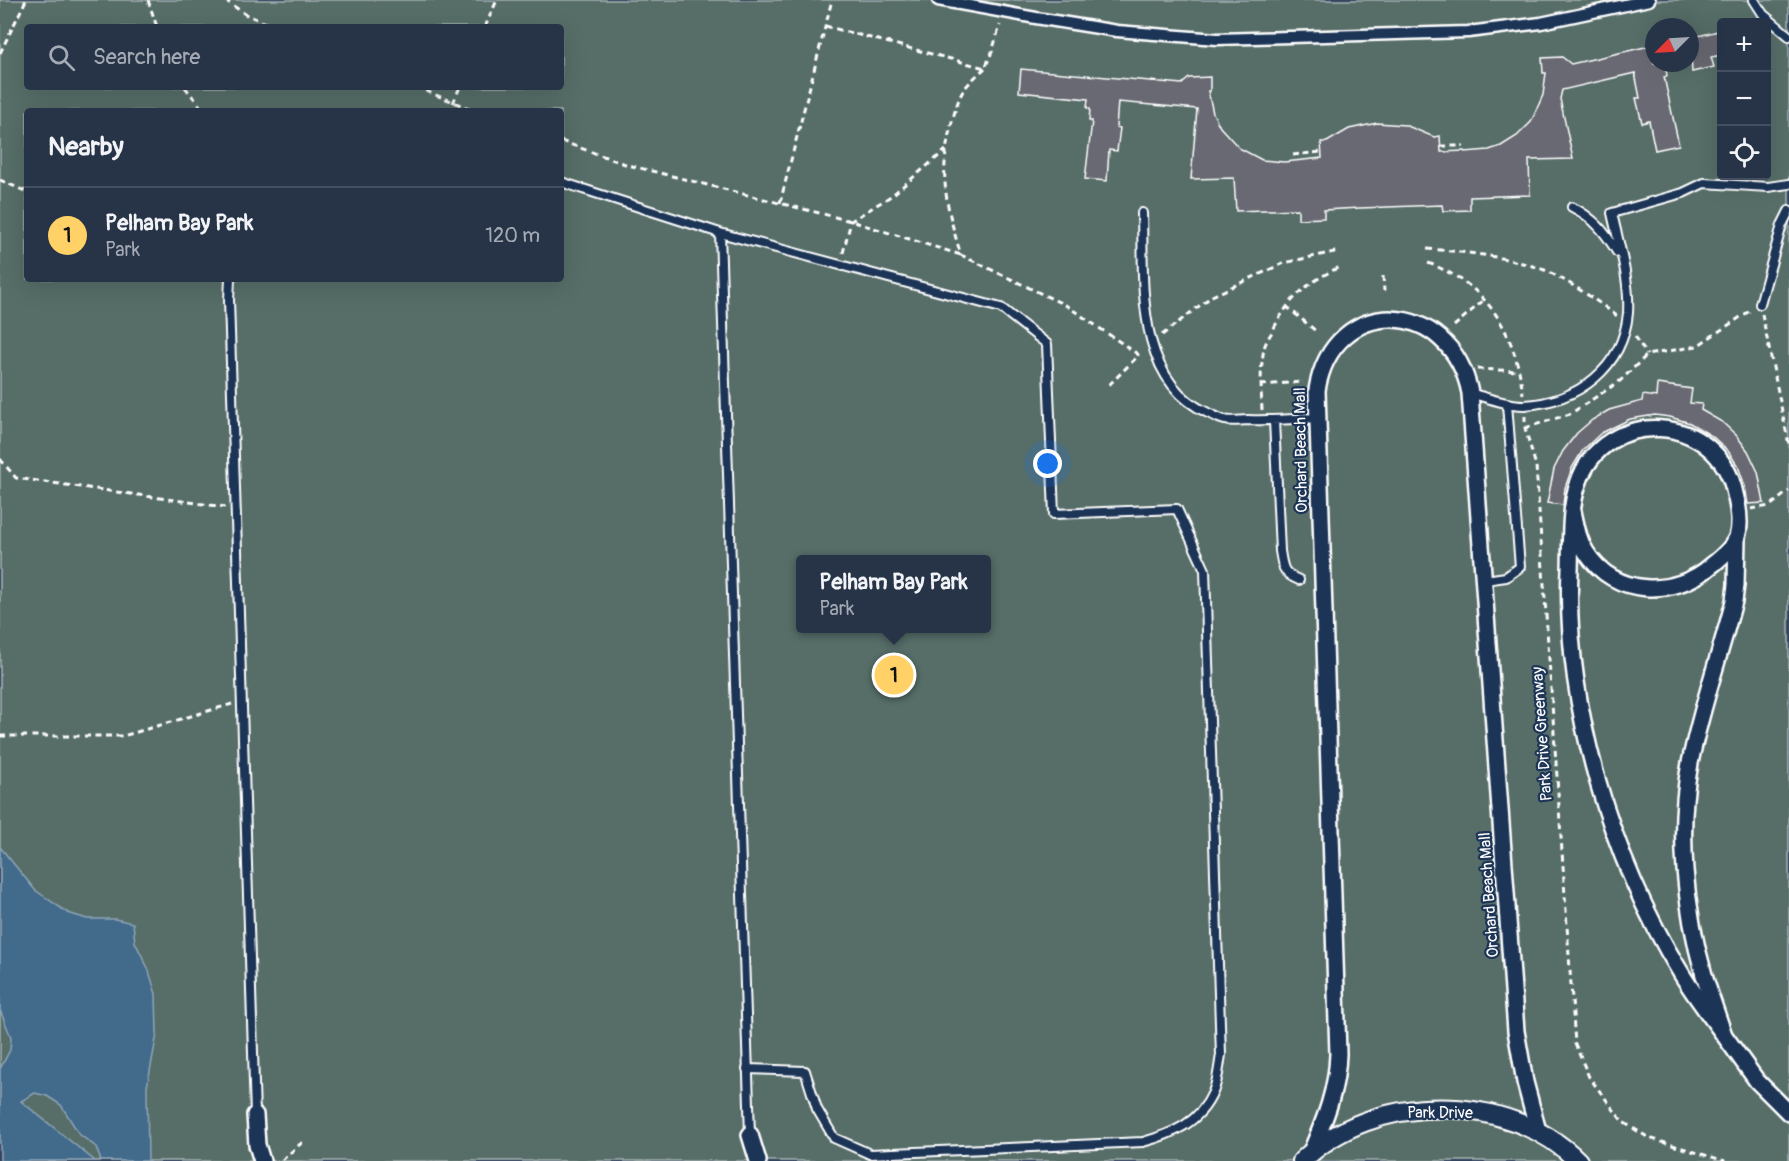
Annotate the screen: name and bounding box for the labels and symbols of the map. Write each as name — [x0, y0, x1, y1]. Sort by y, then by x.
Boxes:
north arrow — [1645, 18, 1699, 72]
street label: Orchard Beach Mall — [1290, 387, 1312, 513]
your location — [1033, 449, 1062, 478]
pin: 1 — [874, 652, 914, 698]
street label: Park Drive Greenway — [1527, 666, 1557, 802]
street label: Orchard Beach Mall — [1475, 832, 1503, 958]
street label: Park Drive — [1407, 1103, 1473, 1123]

